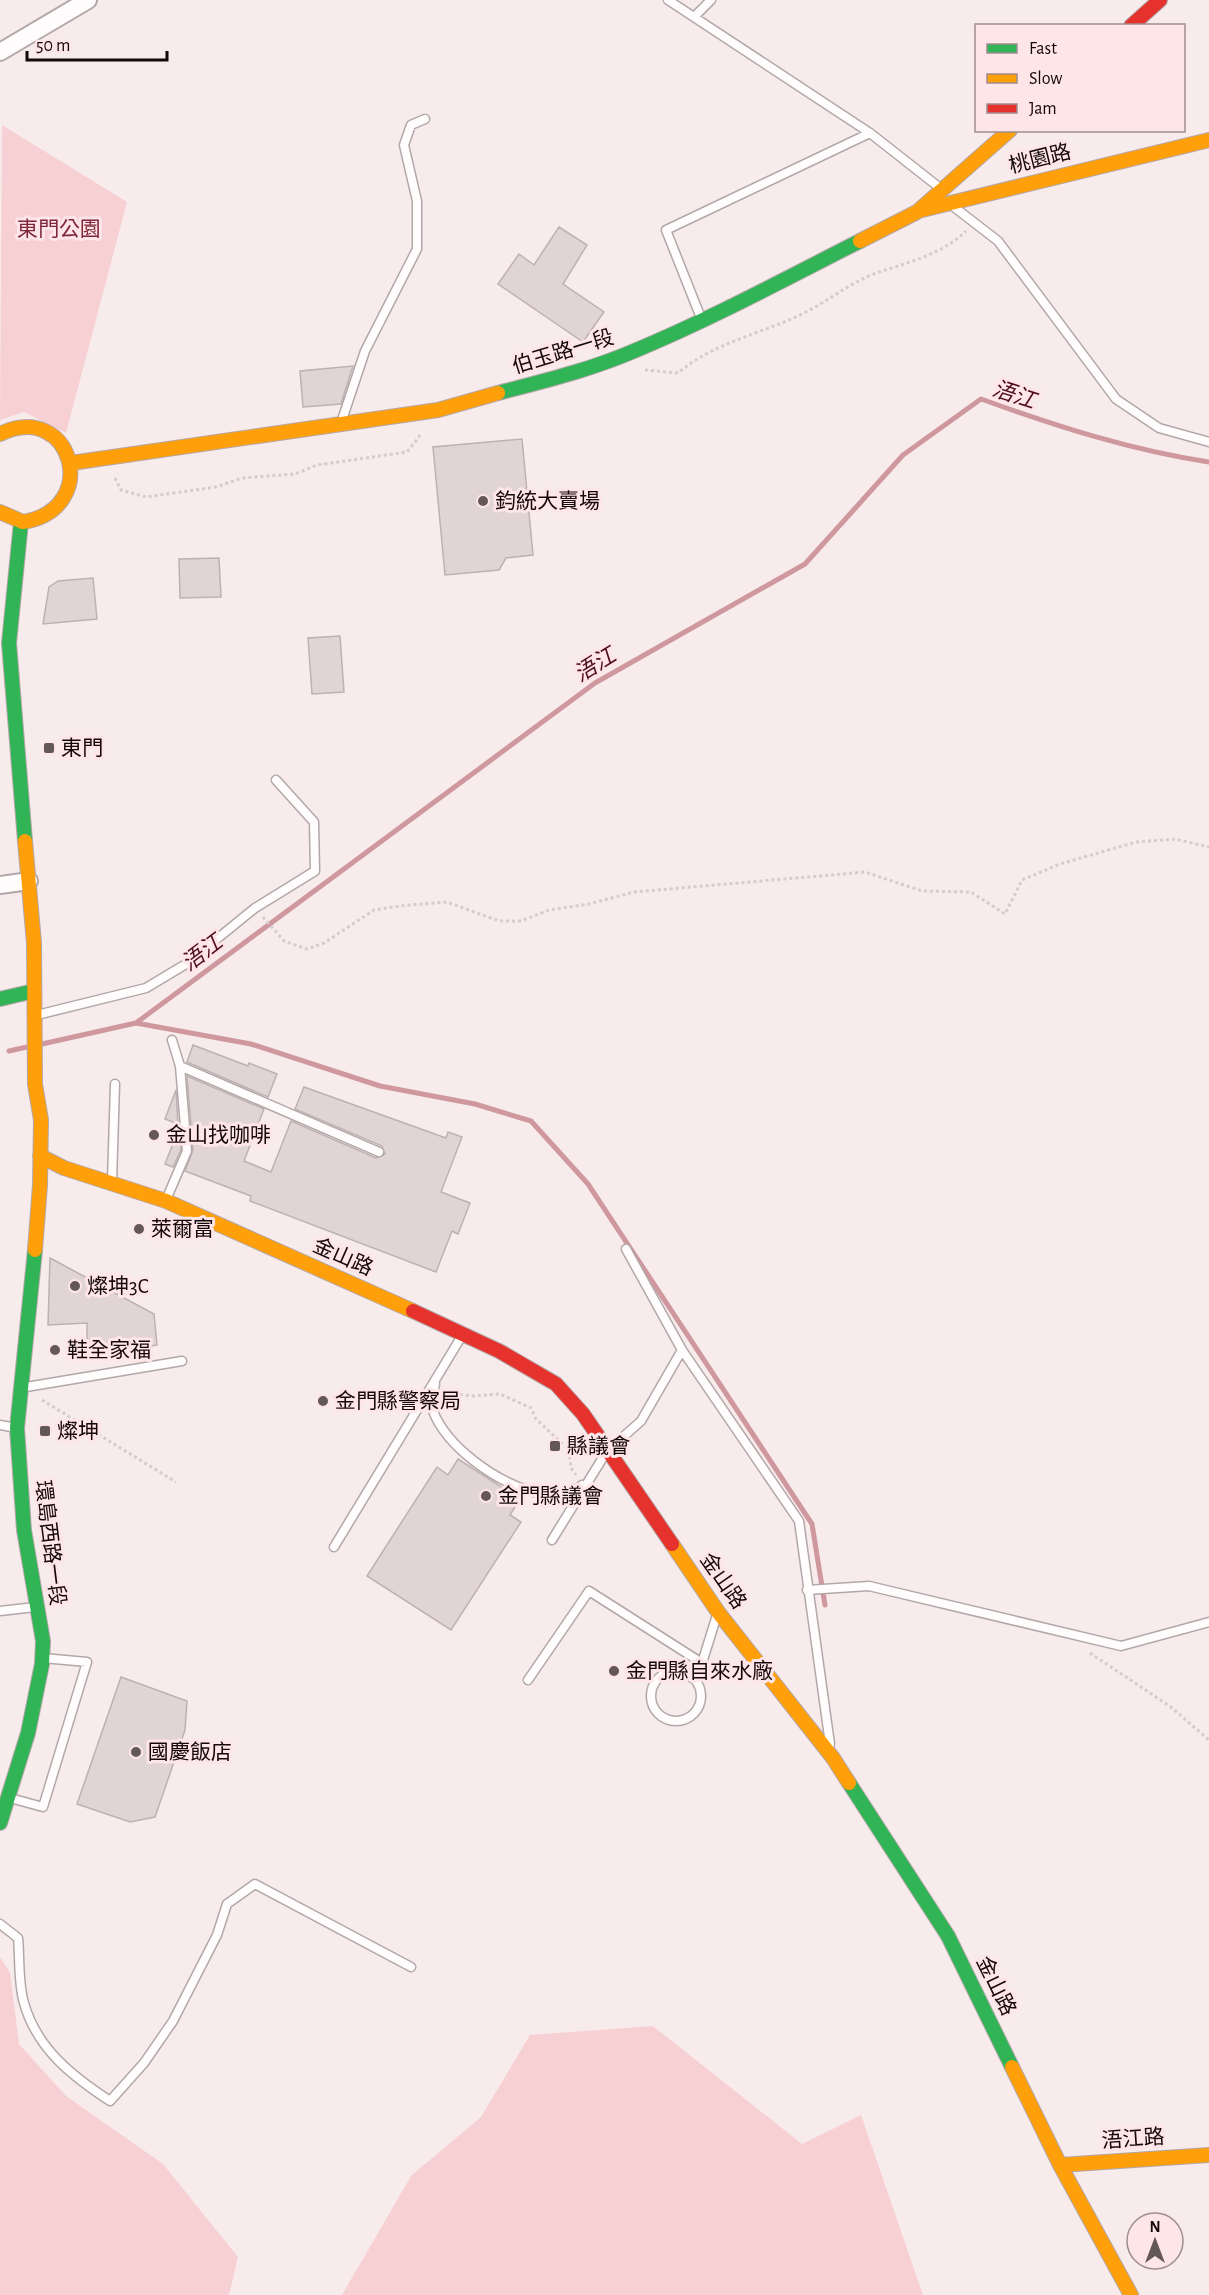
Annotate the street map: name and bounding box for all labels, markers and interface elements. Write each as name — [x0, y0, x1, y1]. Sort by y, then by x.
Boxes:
scale bar — [27, 24, 166, 62]
legend — [975, 24, 1185, 132]
text: 50 m — [36, 37, 70, 55]
text: Fast — [1029, 40, 1057, 58]
text: Slow — [1029, 70, 1062, 88]
text: Jam — [1029, 100, 1057, 118]
street label: 桃園路 — [1007, 140, 1073, 177]
park label: 東門公園 — [17, 218, 101, 240]
street label: 伯玉路一段 — [509, 326, 616, 377]
water label: 浯江 — [990, 377, 1041, 413]
place label: 鈞統大賣場 — [495, 490, 600, 512]
marker: 鈞統大賣場 — [476, 494, 490, 508]
water label: 浯江 — [570, 642, 621, 686]
place label: 東門 — [61, 737, 103, 759]
marker: 東門 — [42, 741, 56, 755]
water label: 浯江 — [177, 929, 228, 975]
place label: 金山找咖啡 — [166, 1124, 271, 1146]
marker: 金山找咖啡 — [147, 1128, 161, 1142]
place label: 萊爾富 — [151, 1218, 214, 1240]
marker: 萊爾富 — [132, 1222, 146, 1236]
street label: 金山路 — [310, 1234, 376, 1279]
place label: 燦坤3C — [87, 1275, 149, 1297]
marker: 燦坤3C — [68, 1279, 82, 1293]
place label: 鞋全家福 — [67, 1339, 151, 1361]
marker: 鞋全家福 — [48, 1343, 62, 1357]
place label: 金門縣警察局 — [335, 1390, 461, 1412]
marker: 金門縣警察局 — [316, 1394, 330, 1408]
place label: 燦坤 — [57, 1420, 99, 1442]
marker: 燦坤 — [38, 1424, 52, 1438]
place label: 縣議會 — [567, 1435, 630, 1457]
marker: 縣議會 — [548, 1439, 562, 1453]
street label: 環島西路一段 — [32, 1479, 69, 1607]
place label: 金門縣議會 — [498, 1485, 603, 1507]
marker: 金門縣議會 — [479, 1489, 493, 1503]
street label: 金山路 — [696, 1549, 750, 1613]
place label: 金門縣自來水廠 — [626, 1659, 773, 1682]
marker: 金門縣自來水廠 — [607, 1664, 621, 1678]
place label: 國慶飯店 — [148, 1741, 232, 1763]
marker: 國慶飯店 — [129, 1745, 143, 1759]
street label: 金山路 — [973, 1953, 1020, 2019]
street label: 浯江路 — [1101, 2125, 1165, 2152]
north arrow — [1125, 2211, 1185, 2271]
text: N — [1149, 2219, 1161, 2235]

